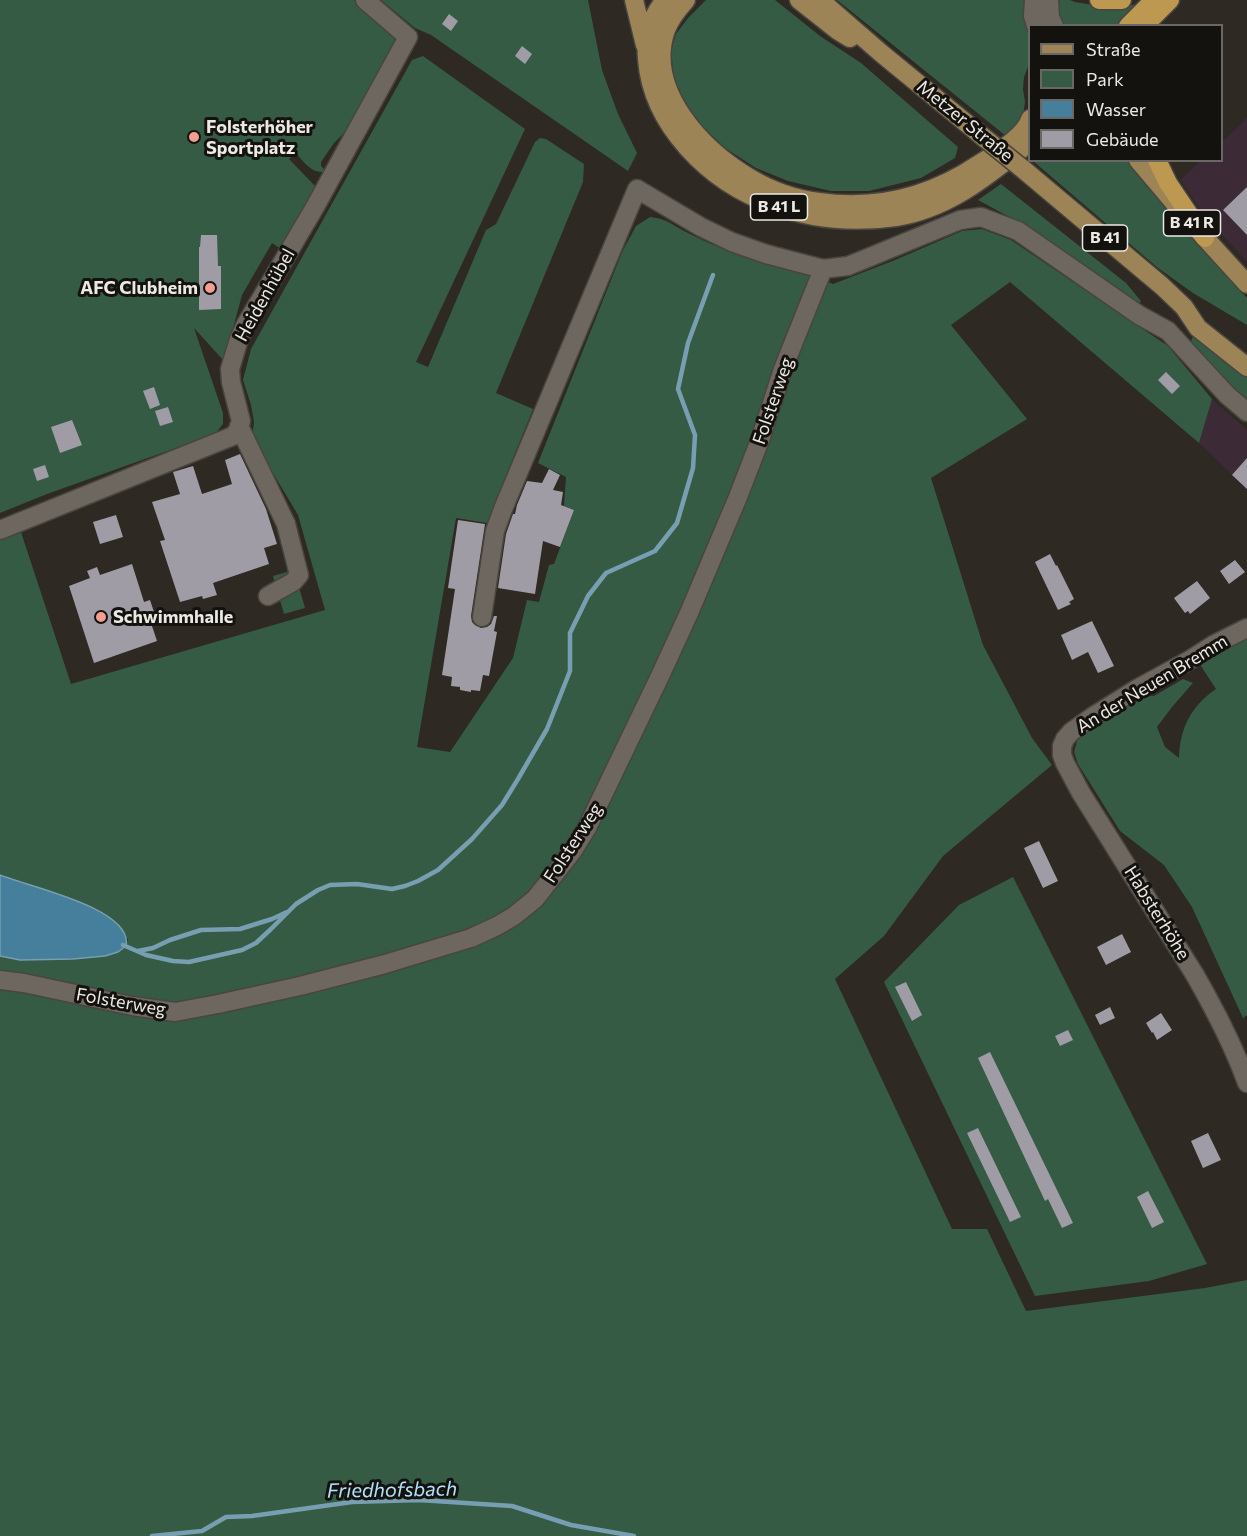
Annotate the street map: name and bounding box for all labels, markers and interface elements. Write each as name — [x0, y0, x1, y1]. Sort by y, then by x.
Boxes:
legend — [1028, 24, 1223, 162]
text: Straße — [1086, 38, 1141, 60]
text: Park — [1086, 68, 1124, 90]
street label: Metzer Straße — [913, 76, 1017, 166]
text: Wasser — [1086, 98, 1146, 120]
place label: Folsterhöher Sportplatz — [206, 116, 313, 158]
text: Gebäude — [1086, 128, 1159, 150]
marker: Folsterhöher Sportplatz — [187, 130, 201, 144]
road number: B 41 L — [750, 194, 808, 220]
road number: B 41 R — [1164, 210, 1220, 236]
road number: B 41 — [1082, 225, 1128, 251]
street label: Heidenhübel — [231, 245, 299, 345]
place label: AFC Clubheim — [80, 277, 198, 299]
marker: AFC Clubheim — [203, 281, 217, 295]
street label: Folsterweg — [748, 355, 798, 447]
place label: Schwimmhalle — [113, 606, 233, 628]
marker: Schwimmhalle — [94, 610, 108, 624]
street label: An der Neuen Bremm — [1073, 630, 1231, 738]
street label: Folsterweg — [539, 799, 607, 887]
street label: Habsterhöhe — [1120, 862, 1194, 964]
street label: Folsterweg — [74, 983, 168, 1021]
water label: Friedhofsbach — [327, 1477, 457, 1503]

